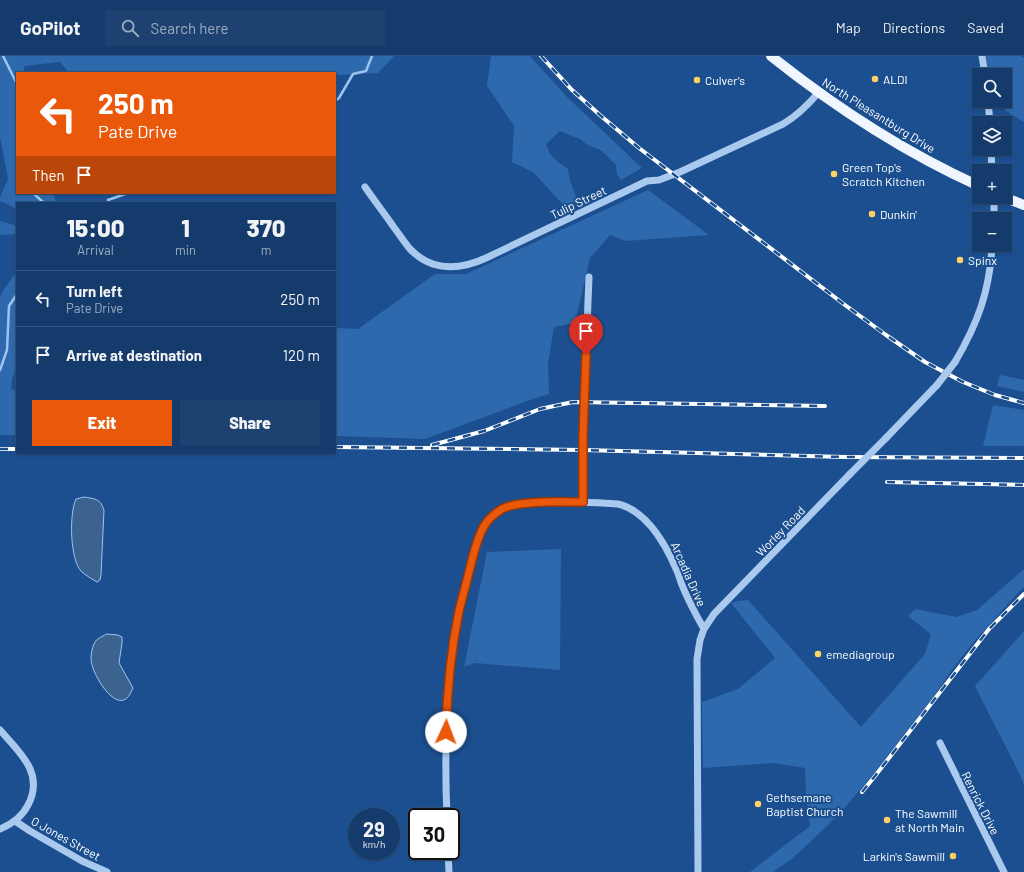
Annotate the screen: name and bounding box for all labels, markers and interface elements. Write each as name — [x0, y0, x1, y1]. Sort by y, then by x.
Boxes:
search box — [105, 10, 385, 46]
text: GoPilot — [20, 16, 81, 39]
icon: search — [119, 17, 141, 39]
text: Search here — [151, 19, 229, 37]
text: Map — [836, 19, 861, 36]
text: Directions — [883, 19, 945, 36]
text: Saved — [967, 19, 1004, 36]
map controls — [972, 68, 1012, 252]
button: search — [972, 68, 1012, 108]
place label: ALDI — [883, 72, 908, 86]
place label: Culver's — [705, 73, 745, 87]
marker: ALDI — [870, 74, 880, 84]
marker: Culver's — [692, 75, 702, 85]
street label: North Pleasantburg Drive — [820, 75, 938, 155]
text: 250 m — [98, 86, 174, 120]
icon: left — [32, 88, 84, 140]
button: layers — [972, 116, 1012, 156]
text: Pate Drive — [98, 120, 177, 142]
place label: Green Top's Scratch Kitchen — [842, 160, 925, 188]
icon: arrive — [73, 164, 95, 186]
button: + — [972, 164, 1012, 204]
text: Then — [32, 166, 65, 184]
marker: Green Top's Scratch Kitchen — [829, 169, 839, 179]
street label: Tulip Street — [548, 182, 608, 222]
place label: Dunkin' — [880, 207, 917, 221]
marker: Dunkin' — [867, 209, 877, 219]
button: − — [972, 212, 1012, 252]
text: 15:00 — [66, 213, 125, 242]
text: 1 — [181, 213, 190, 242]
text: 370 — [247, 213, 286, 242]
text: Arrival — [77, 242, 114, 258]
text: min — [175, 242, 196, 258]
text: m — [261, 242, 271, 258]
place label: Spinx — [968, 253, 997, 267]
marker: Spinx — [955, 255, 965, 265]
text: Turn left — [66, 282, 122, 300]
icon: left — [32, 288, 54, 310]
text: 250 m — [280, 290, 320, 308]
text: Pate Drive — [66, 300, 123, 316]
pin — [569, 314, 603, 355]
icon: arrive — [575, 320, 597, 342]
icon: arrive — [32, 344, 54, 366]
text: Arrive at destination — [66, 346, 202, 364]
text: 120 m — [283, 346, 320, 364]
button: Exit — [32, 400, 172, 446]
button: Share — [180, 400, 320, 446]
street label: Worley Road — [753, 503, 807, 559]
street label: Arcadia Drive — [669, 540, 709, 608]
place label: emediagroup — [826, 647, 895, 661]
marker: emediagroup — [813, 649, 823, 659]
position arrow — [425, 711, 467, 753]
street label: Renrick Drive — [959, 769, 1003, 837]
place label: Gethsemane Baptist Church — [766, 790, 843, 818]
marker: Gethsemane Baptist Church — [753, 799, 763, 809]
place label: The Sawmill at North Main — [895, 806, 965, 834]
speed limit sign: 30 — [408, 808, 460, 860]
street label: O Jones Street — [29, 813, 103, 863]
marker: The Sawmill at North Main — [882, 815, 892, 825]
text: 29 — [363, 817, 385, 841]
text: km/h — [363, 838, 385, 850]
place label: Larkin's Sawmill — [863, 849, 945, 863]
marker: Larkin's Sawmill — [948, 851, 958, 861]

